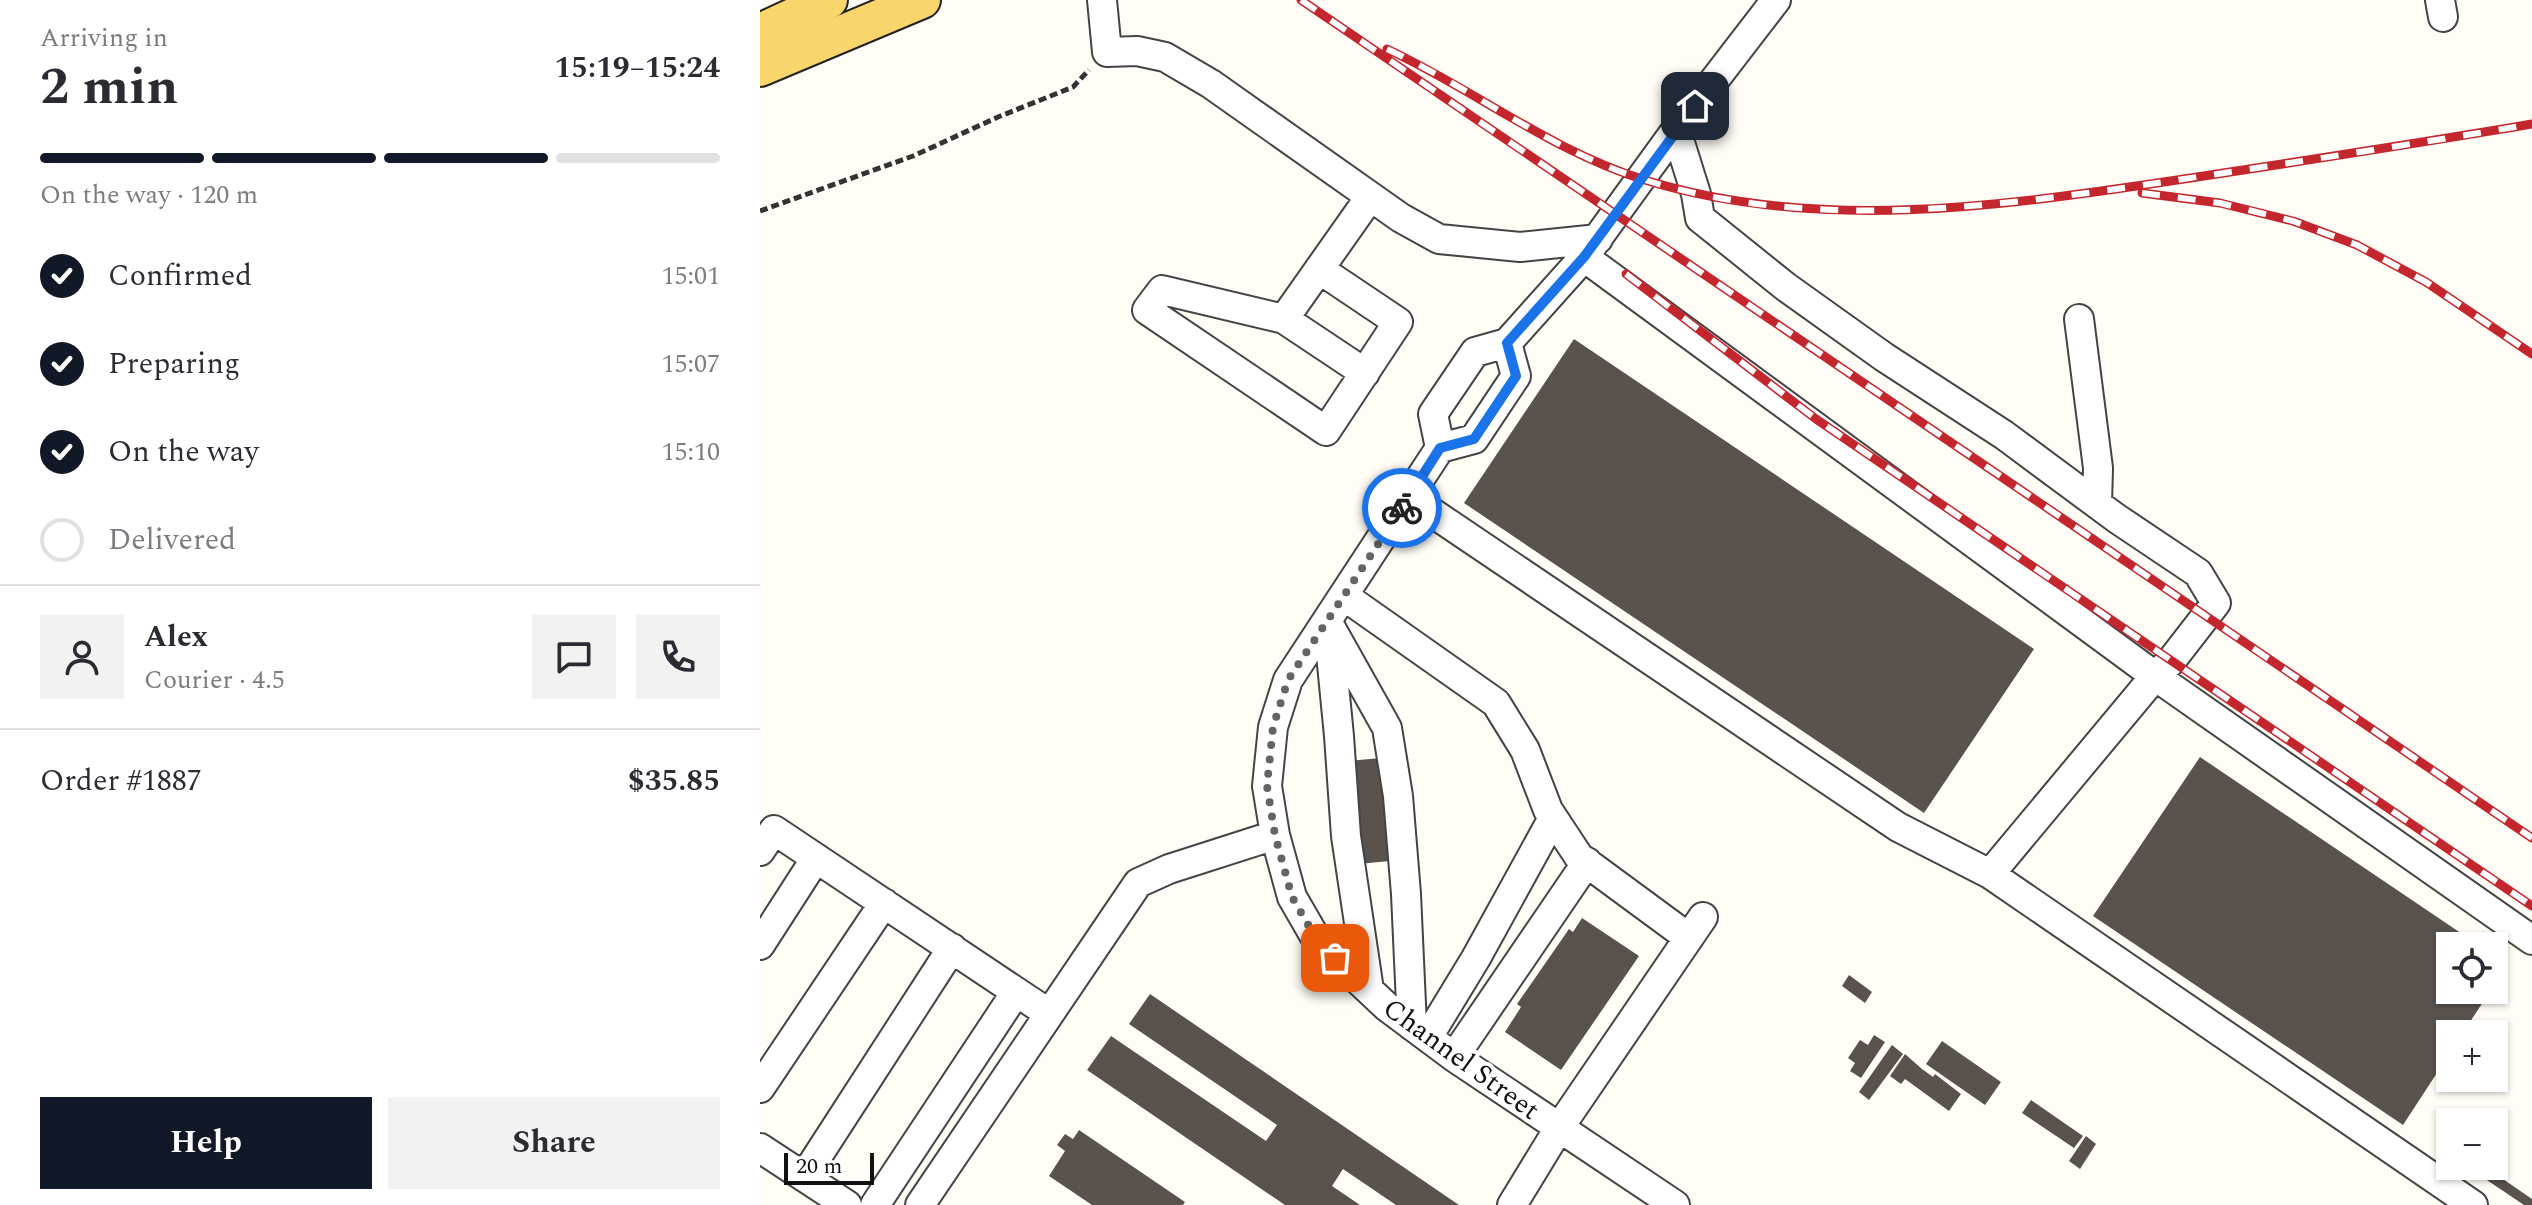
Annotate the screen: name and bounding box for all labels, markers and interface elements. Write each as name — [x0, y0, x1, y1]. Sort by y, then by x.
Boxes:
text: Arriving in — [40, 18, 168, 58]
text: 15:19–15:24 — [554, 45, 720, 91]
text: 2 min — [40, 48, 178, 127]
pin — [1661, 72, 1729, 140]
icon: home — [1673, 84, 1717, 128]
text: On the way · 120 m — [40, 175, 258, 215]
text: Confirmed — [108, 253, 252, 299]
icon: check — [40, 254, 84, 298]
text: 15:01 — [661, 256, 720, 296]
text: Preparing — [108, 341, 240, 387]
icon: check — [40, 342, 84, 386]
text: 15:07 — [661, 344, 720, 384]
text: On the way — [108, 429, 259, 475]
icon: check — [40, 430, 84, 474]
text: 15:10 — [661, 432, 720, 472]
courier — [1362, 468, 1442, 548]
icon: bike — [1380, 486, 1424, 530]
text: Delivered — [108, 517, 236, 563]
text: Alex — [144, 614, 208, 660]
button: person — [40, 615, 124, 699]
button: chat — [532, 615, 616, 699]
button: phone — [636, 615, 720, 699]
text: Courier · 4.5 — [144, 660, 285, 700]
text: Order #1887 — [40, 758, 202, 804]
text: $35.85 — [628, 758, 720, 804]
pin — [1301, 924, 1369, 992]
map controls — [2436, 932, 2508, 1180]
button: locate — [2436, 932, 2508, 1004]
icon: bag — [1313, 936, 1357, 980]
street label: Channel Street — [1374, 987, 1549, 1131]
button: + — [2436, 1020, 2508, 1092]
button: Help — [40, 1097, 372, 1189]
button: Share — [388, 1097, 720, 1189]
button: − — [2436, 1108, 2508, 1180]
scale bar — [784, 1149, 874, 1185]
text: 20 m — [796, 1150, 842, 1183]

